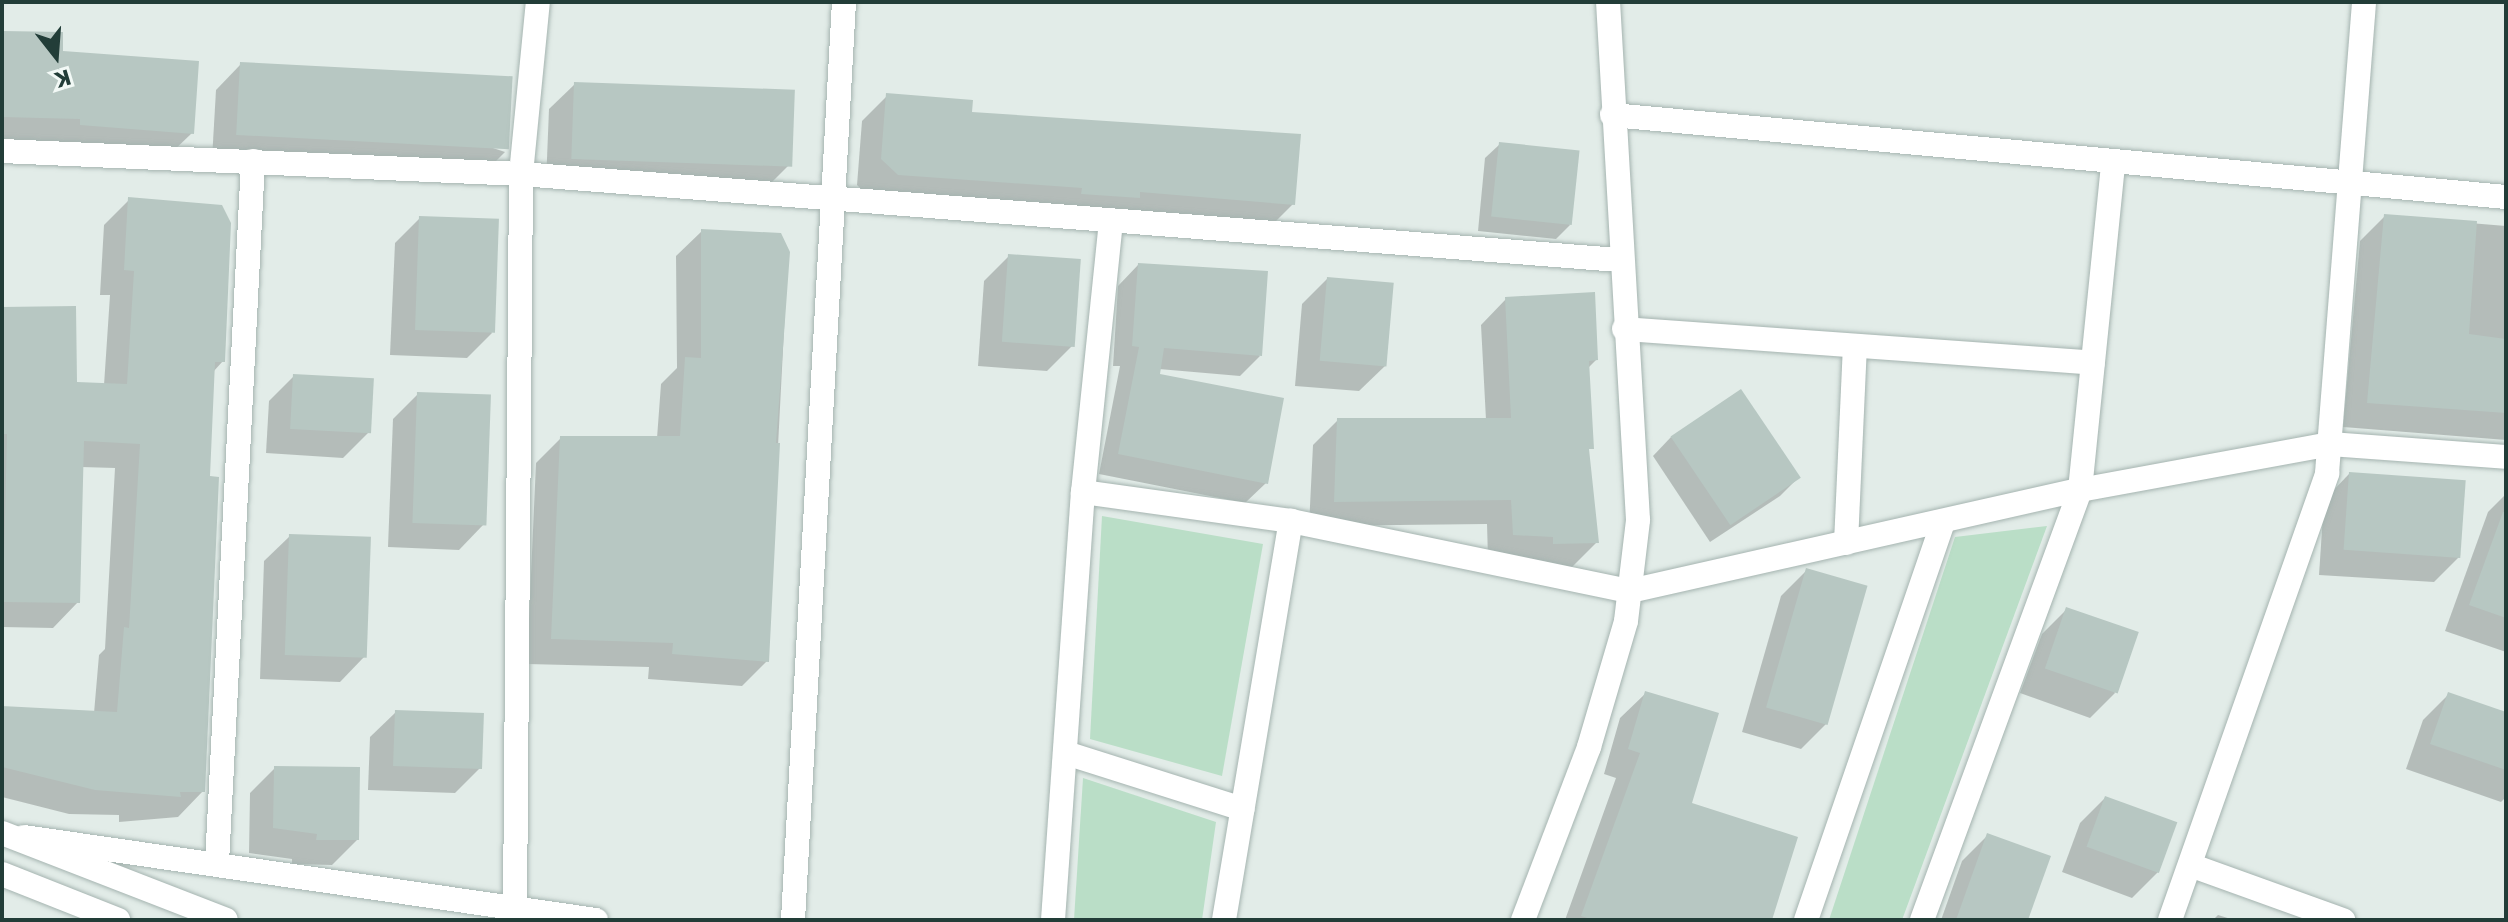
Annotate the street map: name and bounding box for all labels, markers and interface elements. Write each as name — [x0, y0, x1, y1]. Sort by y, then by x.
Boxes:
north arrow — [16, 16, 96, 96]
text: K — [51, 61, 75, 96]

